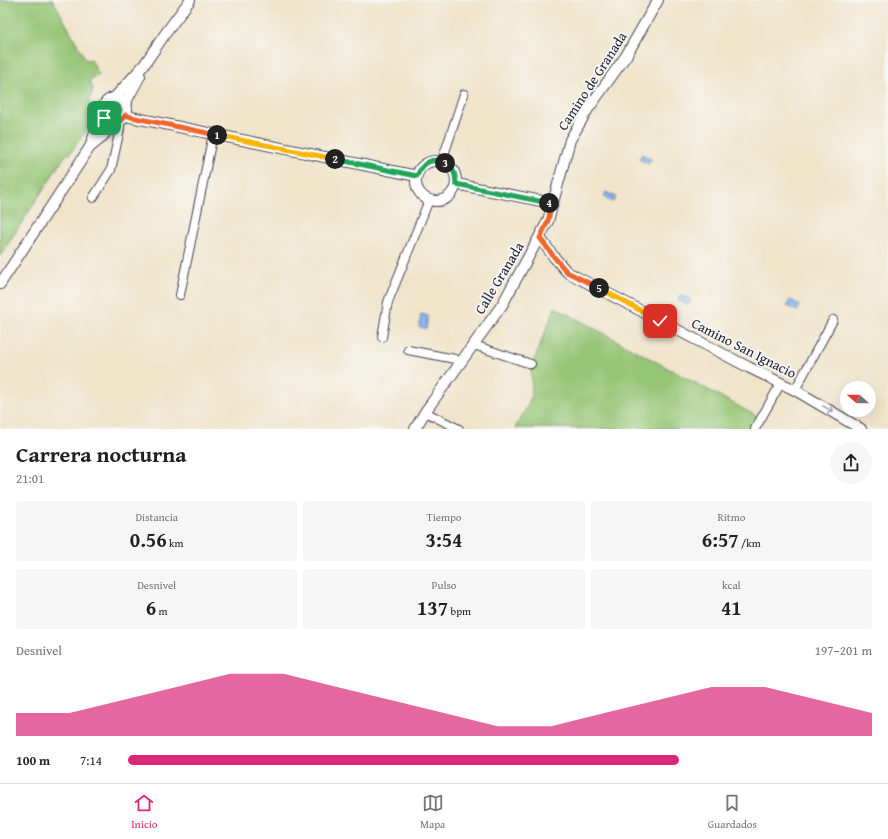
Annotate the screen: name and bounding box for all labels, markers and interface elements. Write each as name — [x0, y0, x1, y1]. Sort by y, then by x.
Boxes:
street label: Camino de Granada — [553, 27, 632, 134]
pin — [87, 101, 121, 135]
icon: arrive — [93, 107, 115, 129]
pin: 1 — [207, 125, 227, 145]
text: 1 — [214, 127, 220, 143]
pin: 2 — [325, 149, 345, 169]
text: 2 — [332, 151, 338, 167]
pin: 3 — [435, 153, 455, 173]
text: 3 — [442, 155, 448, 171]
pin: 4 — [539, 193, 559, 213]
text: 4 — [546, 195, 552, 211]
street label: Calle Granada — [470, 238, 529, 318]
pin: 5 — [589, 278, 609, 298]
text: 5 — [596, 280, 602, 296]
pin — [643, 304, 677, 338]
icon: check — [649, 310, 671, 332]
street label: Camino San Ignacio — [688, 313, 800, 383]
north arrow — [840, 381, 876, 417]
map controls — [840, 381, 876, 417]
one-way arrow — [822, 406, 834, 414]
text: Carrera nocturna — [16, 438, 187, 470]
button: share — [830, 442, 872, 484]
text: 21:01 — [16, 469, 44, 488]
text: Distancia — [135, 509, 178, 525]
text: Tiempo — [427, 509, 461, 525]
text: Ritmo — [717, 509, 745, 525]
text: 0.56 — [130, 525, 167, 554]
text: 3:54 — [426, 525, 462, 554]
text: 6:57 — [702, 525, 739, 554]
text: km — [167, 535, 184, 551]
text: /km — [739, 535, 761, 551]
text: Desnivel — [137, 577, 176, 593]
text: Pulso — [432, 577, 456, 593]
text: kcal — [722, 577, 741, 593]
text: 6 — [146, 593, 156, 622]
text: 137 — [417, 593, 448, 622]
text: 41 — [721, 593, 742, 622]
text: m — [156, 603, 168, 619]
text: bpm — [448, 603, 471, 619]
text: Desnivel — [16, 641, 62, 660]
text: 197–201 m — [815, 641, 872, 660]
text: 100 m — [16, 751, 50, 770]
text: 7:14 — [80, 751, 102, 770]
tab: Inicio — [131, 792, 157, 832]
tab: Mapa — [420, 792, 445, 832]
tab: Guardados — [708, 792, 757, 832]

